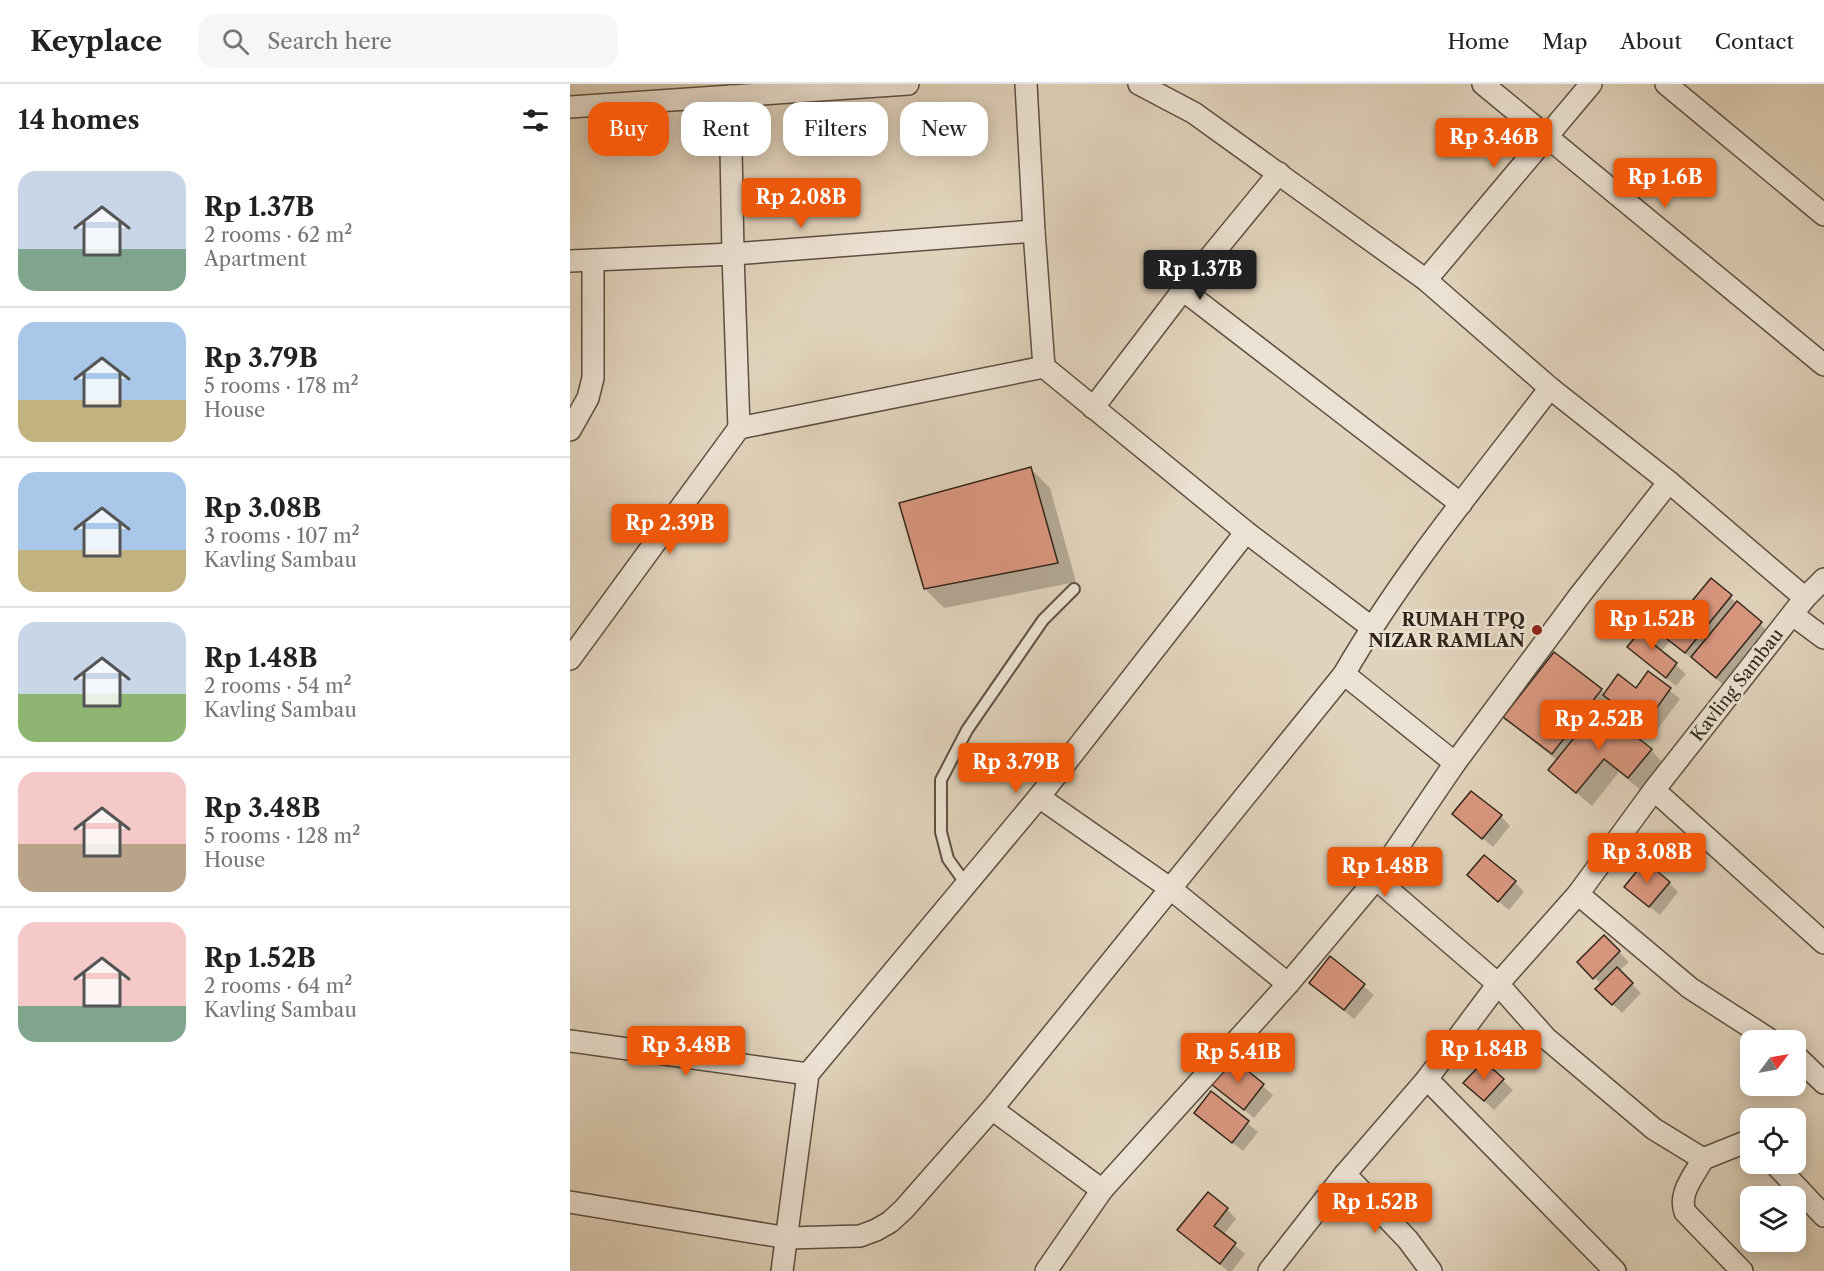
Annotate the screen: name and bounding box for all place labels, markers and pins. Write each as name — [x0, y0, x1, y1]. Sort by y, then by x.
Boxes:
pin: Rp 3.46B — [1432, 118, 1556, 169]
pin: Rp 1.6B — [1610, 158, 1720, 209]
pin: Rp 2.08B — [739, 178, 863, 229]
pin: Rp 1.37B — [1138, 250, 1262, 301]
pin: Rp 2.39B — [608, 504, 732, 555]
pin: Rp 1.52B — [1590, 600, 1714, 651]
place label: RUMAH TPQ NIZAR RAMLAN — [1368, 609, 1526, 652]
marker: RUMAH TPQ NIZAR RAMLAN — [1530, 623, 1544, 637]
pin: Rp 2.52B — [1537, 700, 1661, 751]
pin: Rp 3.79B — [954, 743, 1078, 794]
pin: Rp 3.08B — [1585, 833, 1709, 884]
pin: Rp 1.48B — [1323, 847, 1447, 898]
pin: Rp 3.48B — [624, 1026, 748, 1077]
pin: Rp 1.84B — [1422, 1030, 1546, 1081]
pin: Rp 5.41B — [1176, 1033, 1300, 1084]
pin: Rp 1.52B — [1313, 1183, 1437, 1234]

